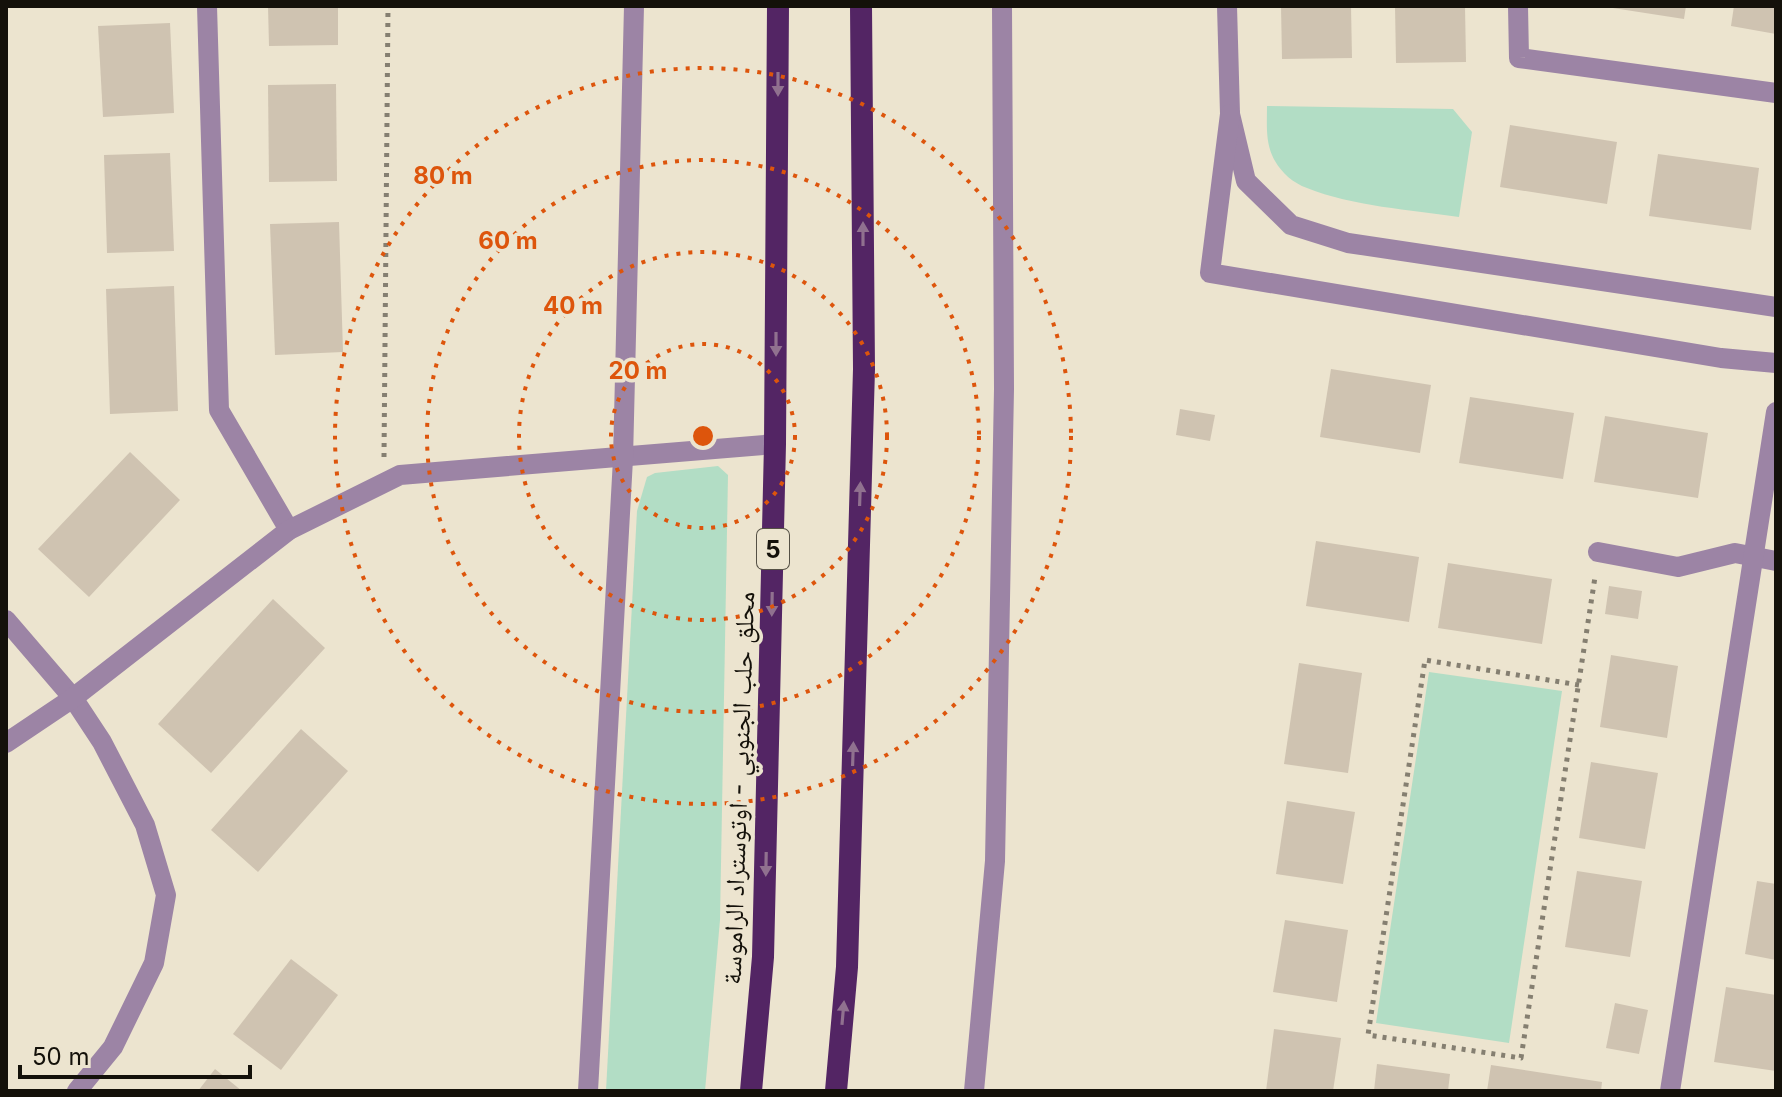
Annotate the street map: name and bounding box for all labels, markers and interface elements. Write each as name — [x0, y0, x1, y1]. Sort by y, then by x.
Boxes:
one-way arrow — [772, 72, 784, 97]
text: 80 m — [413, 161, 473, 190]
one-way arrow — [857, 221, 869, 246]
text: 60 m — [478, 226, 538, 255]
text: 40 m — [543, 291, 603, 320]
one-way arrow — [770, 332, 782, 357]
text: 20 m — [609, 356, 667, 385]
centre of rings — [689, 422, 717, 450]
one-way arrow — [854, 481, 867, 506]
road number: 5 — [757, 529, 789, 569]
street label: محلق حلب الجنوبي - اوتوستراد الراموسة — [716, 591, 766, 985]
one-way arrow — [765, 592, 778, 617]
one-way arrow — [846, 740, 859, 766]
one-way arrow — [759, 852, 772, 877]
one-way arrow — [837, 1000, 850, 1025]
scale bar — [20, 1029, 250, 1079]
text: 50 m — [32, 1042, 90, 1071]

